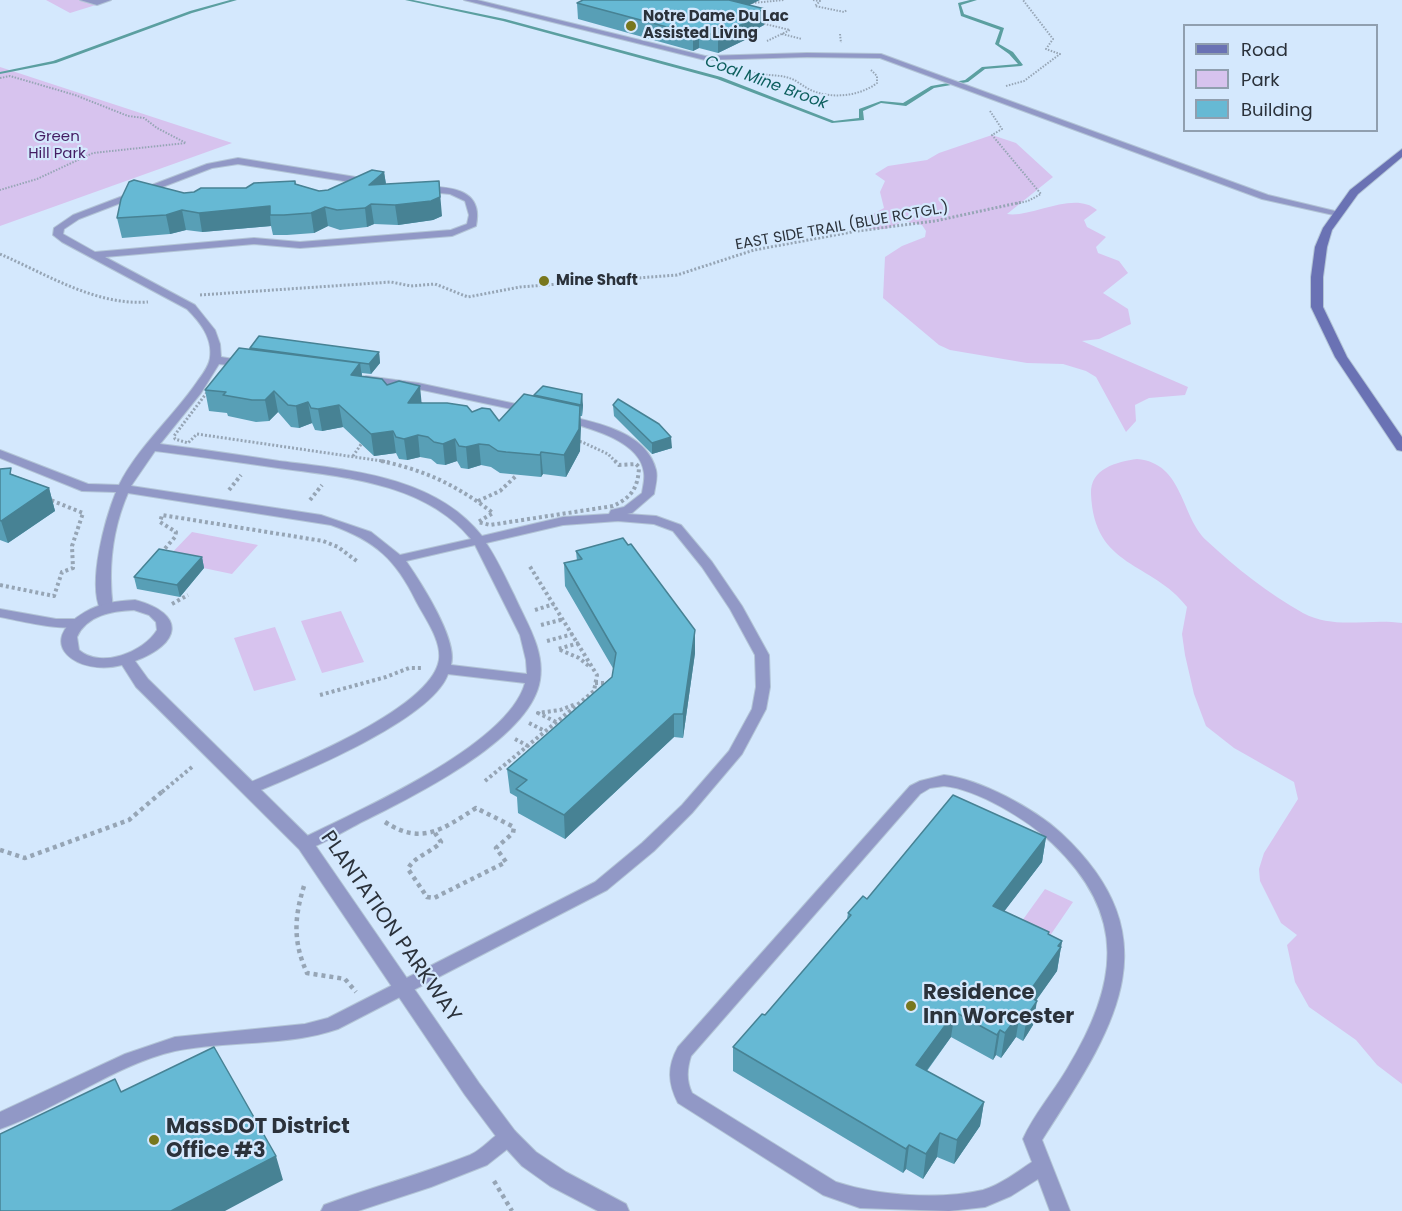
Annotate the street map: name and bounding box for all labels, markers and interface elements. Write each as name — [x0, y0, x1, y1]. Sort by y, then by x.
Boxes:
place label: Notre Dame Du Lac Assisted Living — [643, 8, 789, 43]
marker: Notre Dame Du Lac Assisted Living — [624, 19, 638, 33]
legend — [1183, 24, 1378, 132]
text: Road — [1241, 37, 1288, 62]
water label: Coal Mine Brook — [702, 52, 830, 114]
text: Park — [1241, 67, 1280, 92]
text: Building — [1241, 97, 1313, 122]
park label: Green Hill Park — [28, 128, 86, 163]
street label: EAST SIDE TRAIL (BLUE RCTGL.) — [734, 199, 950, 255]
place label: Mine Shaft — [556, 272, 638, 290]
marker: Mine Shaft — [537, 274, 551, 288]
street label: PLANTATION PARKWAY — [314, 827, 466, 1027]
place label: Residence Inn Worcester — [923, 981, 1074, 1031]
marker: Residence Inn Worcester — [904, 999, 918, 1013]
place label: MassDOT District Office #3 — [166, 1115, 350, 1165]
marker: MassDOT District Office #3 — [147, 1133, 161, 1147]

